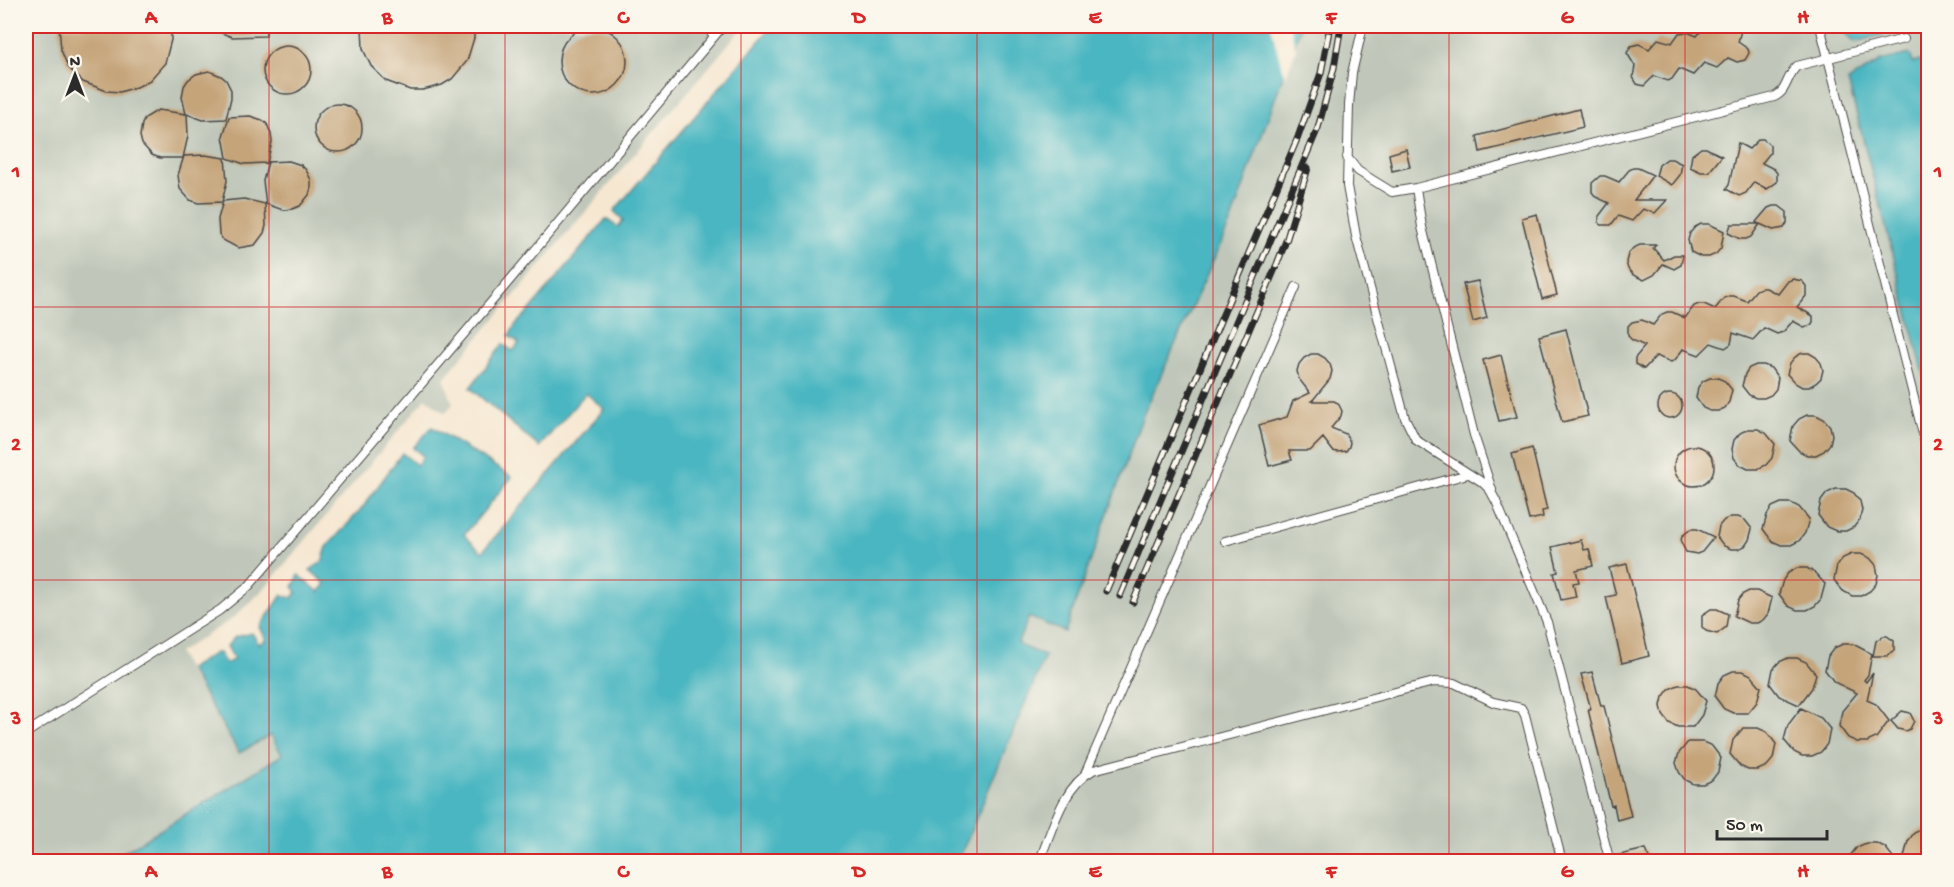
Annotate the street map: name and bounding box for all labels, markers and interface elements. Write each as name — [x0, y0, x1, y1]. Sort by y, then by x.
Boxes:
text: A — [144, 8, 159, 31]
text: B — [381, 8, 393, 31]
text: C — [617, 8, 631, 31]
text: D — [850, 8, 866, 31]
text: E — [1089, 8, 1103, 31]
text: F — [1325, 8, 1338, 31]
text: G — [1561, 8, 1575, 31]
text: H — [1797, 8, 1809, 31]
north arrow — [45, 45, 105, 105]
text: N — [70, 54, 81, 73]
text: 1 — [11, 162, 20, 185]
text: 1 — [1933, 162, 1942, 185]
text: 2 — [11, 435, 21, 458]
text: 2 — [1933, 435, 1943, 458]
text: 3 — [10, 709, 21, 732]
text: 3 — [1932, 709, 1943, 732]
scale bar — [1717, 803, 1826, 841]
text: 50 m — [1726, 816, 1763, 837]
text: A — [144, 862, 159, 885]
text: B — [381, 862, 393, 885]
text: C — [617, 862, 631, 885]
text: D — [850, 862, 866, 885]
text: E — [1089, 862, 1103, 885]
text: F — [1325, 862, 1338, 885]
text: G — [1561, 862, 1575, 885]
text: H — [1797, 862, 1809, 885]

